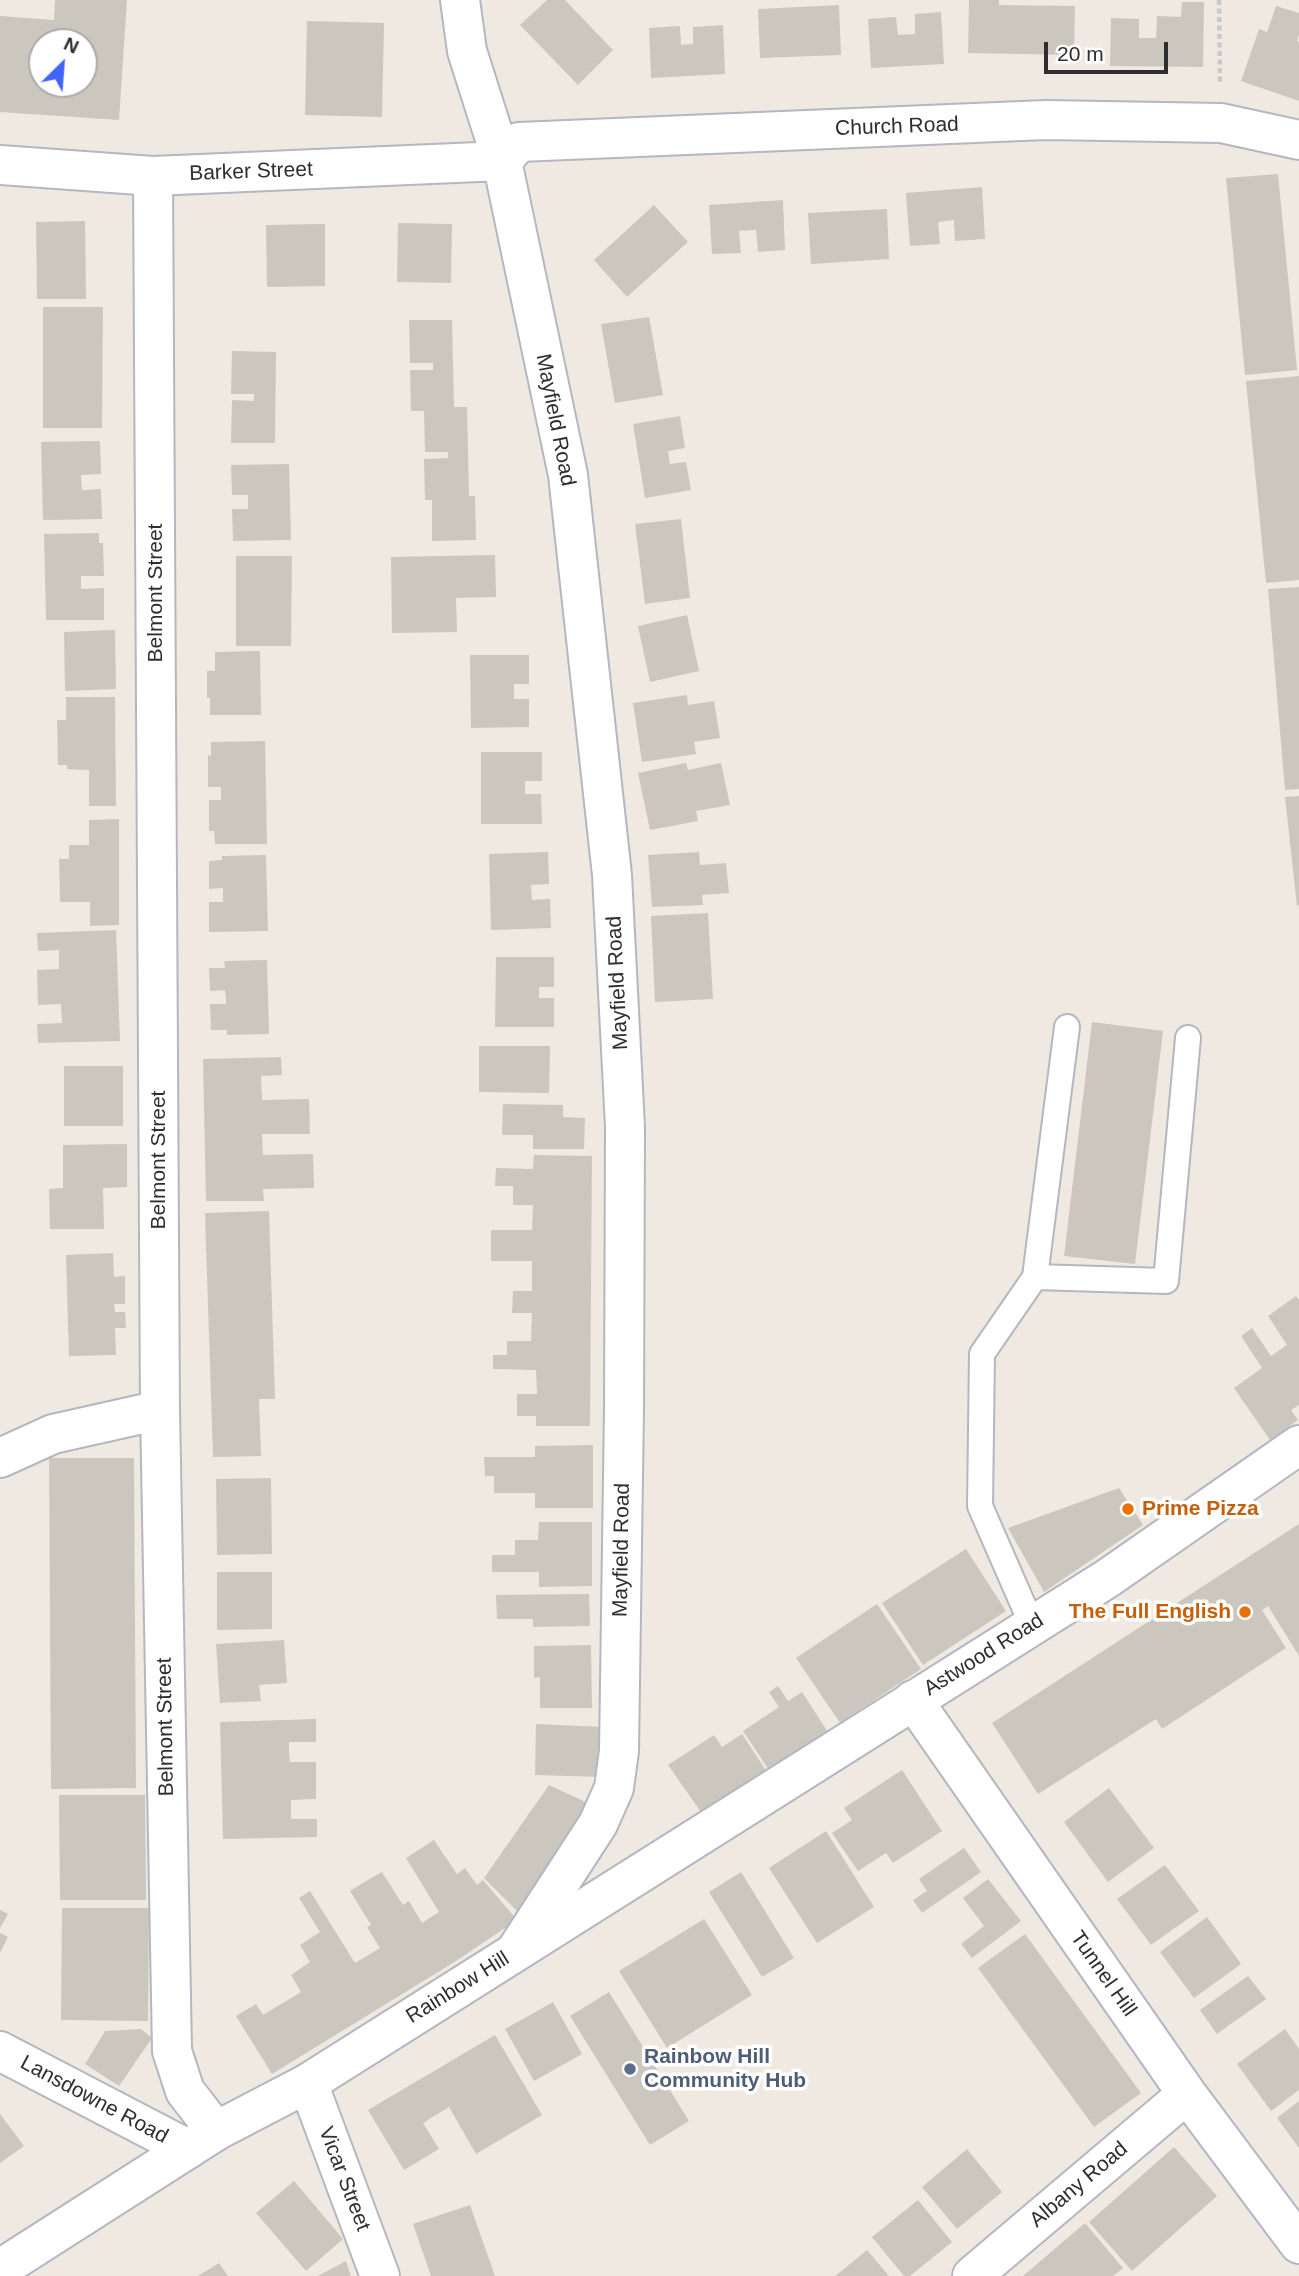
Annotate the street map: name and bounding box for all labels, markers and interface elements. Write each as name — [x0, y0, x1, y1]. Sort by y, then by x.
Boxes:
north arrow — [28, 28, 98, 98]
scale bar — [1047, 28, 1171, 72]
text: N — [61, 33, 82, 58]
text: 20 m — [1057, 42, 1104, 65]
street label: Church Road — [835, 112, 959, 142]
street label: Barker Street — [189, 157, 313, 187]
street label: Mayfield Road — [530, 352, 580, 488]
street label: Belmont Street — [143, 524, 169, 662]
street label: Mayfield Road — [602, 915, 634, 1051]
street label: Belmont Street — [146, 1091, 172, 1229]
street label: Mayfield Road — [608, 1483, 636, 1617]
place label: Prime Pizza — [1142, 1496, 1259, 1522]
marker: Prime Pizza — [1120, 1501, 1136, 1517]
place label: The Full English — [1069, 1599, 1231, 1625]
marker: The Full English — [1237, 1604, 1253, 1620]
street label: Astwood Road — [919, 1608, 1049, 1702]
street label: Belmont Street — [152, 1657, 180, 1797]
street label: Tunnel Hill — [1064, 1926, 1142, 2022]
street label: Rainbow Hill — [402, 1946, 514, 2030]
place label: Rainbow Hill Community Hub — [644, 2044, 806, 2094]
street label: Lansdowne Road — [16, 2051, 172, 2149]
marker: Rainbow Hill Community Hub — [622, 2061, 638, 2077]
street label: Vicar Street — [313, 2123, 375, 2235]
street label: Albany Road — [1025, 2137, 1133, 2233]

